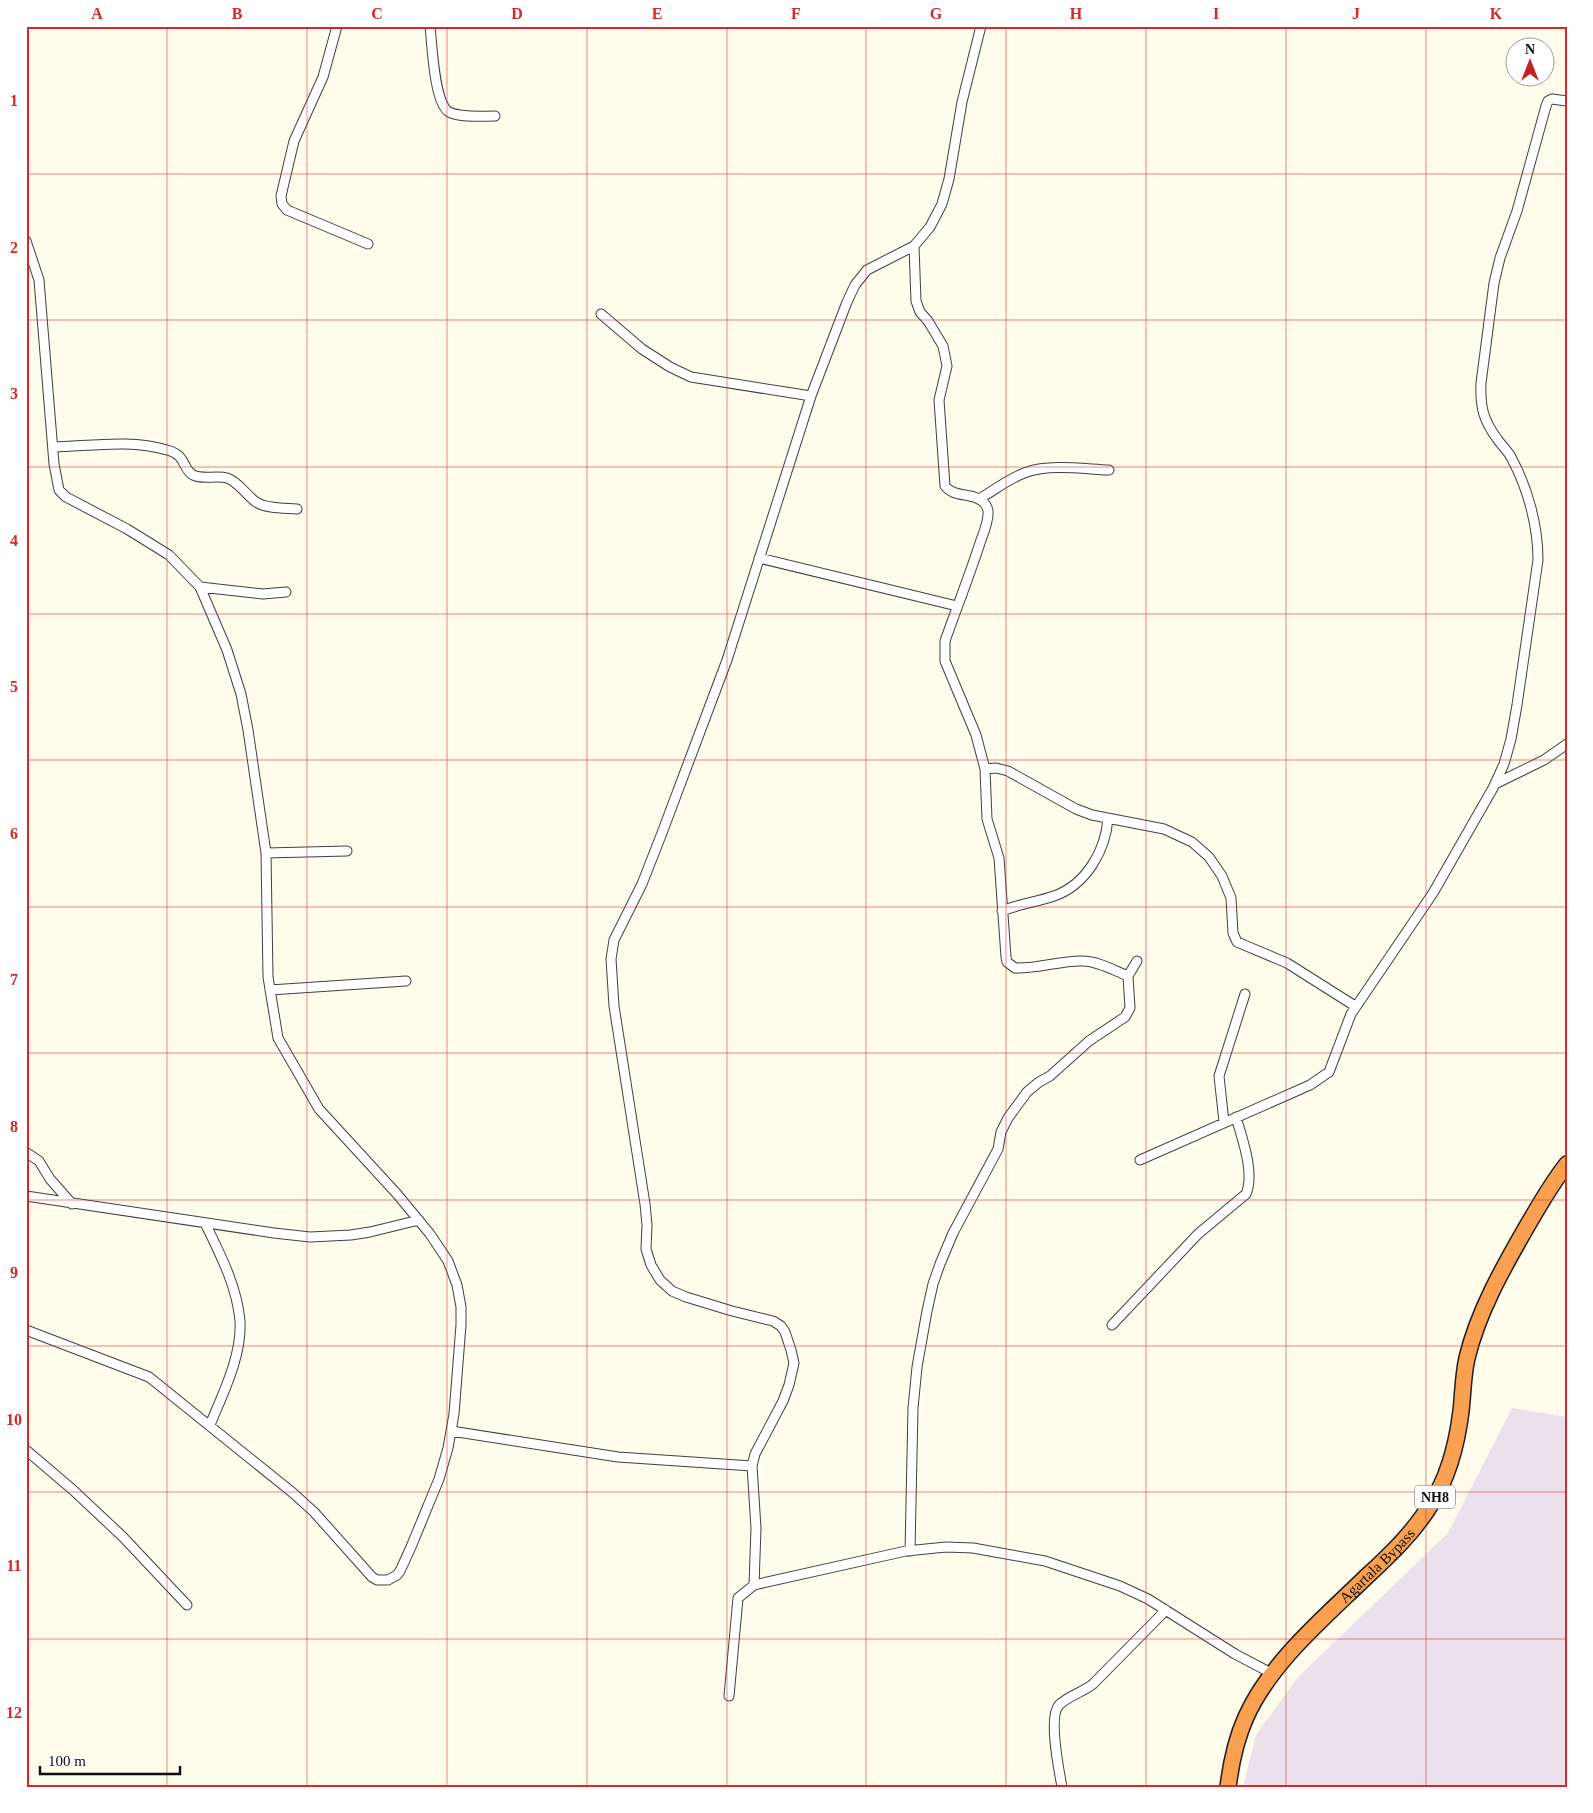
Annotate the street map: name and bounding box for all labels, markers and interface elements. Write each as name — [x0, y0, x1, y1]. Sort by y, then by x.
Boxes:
text: A — [91, 5, 103, 22]
text: B — [232, 5, 243, 22]
text: C — [371, 5, 383, 22]
text: D — [511, 5, 523, 22]
text: E — [652, 5, 662, 22]
text: F — [791, 5, 801, 22]
text: G — [930, 5, 943, 22]
text: H — [1070, 5, 1083, 22]
text: I — [1213, 5, 1219, 22]
text: J — [1352, 5, 1360, 22]
text: K — [1490, 5, 1503, 22]
north arrow — [1506, 38, 1556, 88]
text: N — [1525, 42, 1535, 57]
text: 1 — [10, 92, 18, 109]
text: 2 — [10, 239, 18, 256]
text: 3 — [10, 385, 18, 402]
text: 4 — [10, 532, 18, 549]
text: 5 — [10, 678, 18, 695]
text: 6 — [10, 825, 18, 842]
text: 7 — [10, 971, 18, 988]
text: 8 — [10, 1118, 18, 1135]
text: 9 — [10, 1264, 18, 1281]
text: 10 — [6, 1411, 22, 1428]
road number: NH8 — [1415, 1485, 1455, 1508]
street label: Agartala Bypass — [1336, 1525, 1418, 1606]
text: 11 — [6, 1557, 22, 1574]
text: 12 — [6, 1704, 22, 1721]
scale bar — [40, 1743, 180, 1775]
text: 100 m — [48, 1753, 86, 1769]

